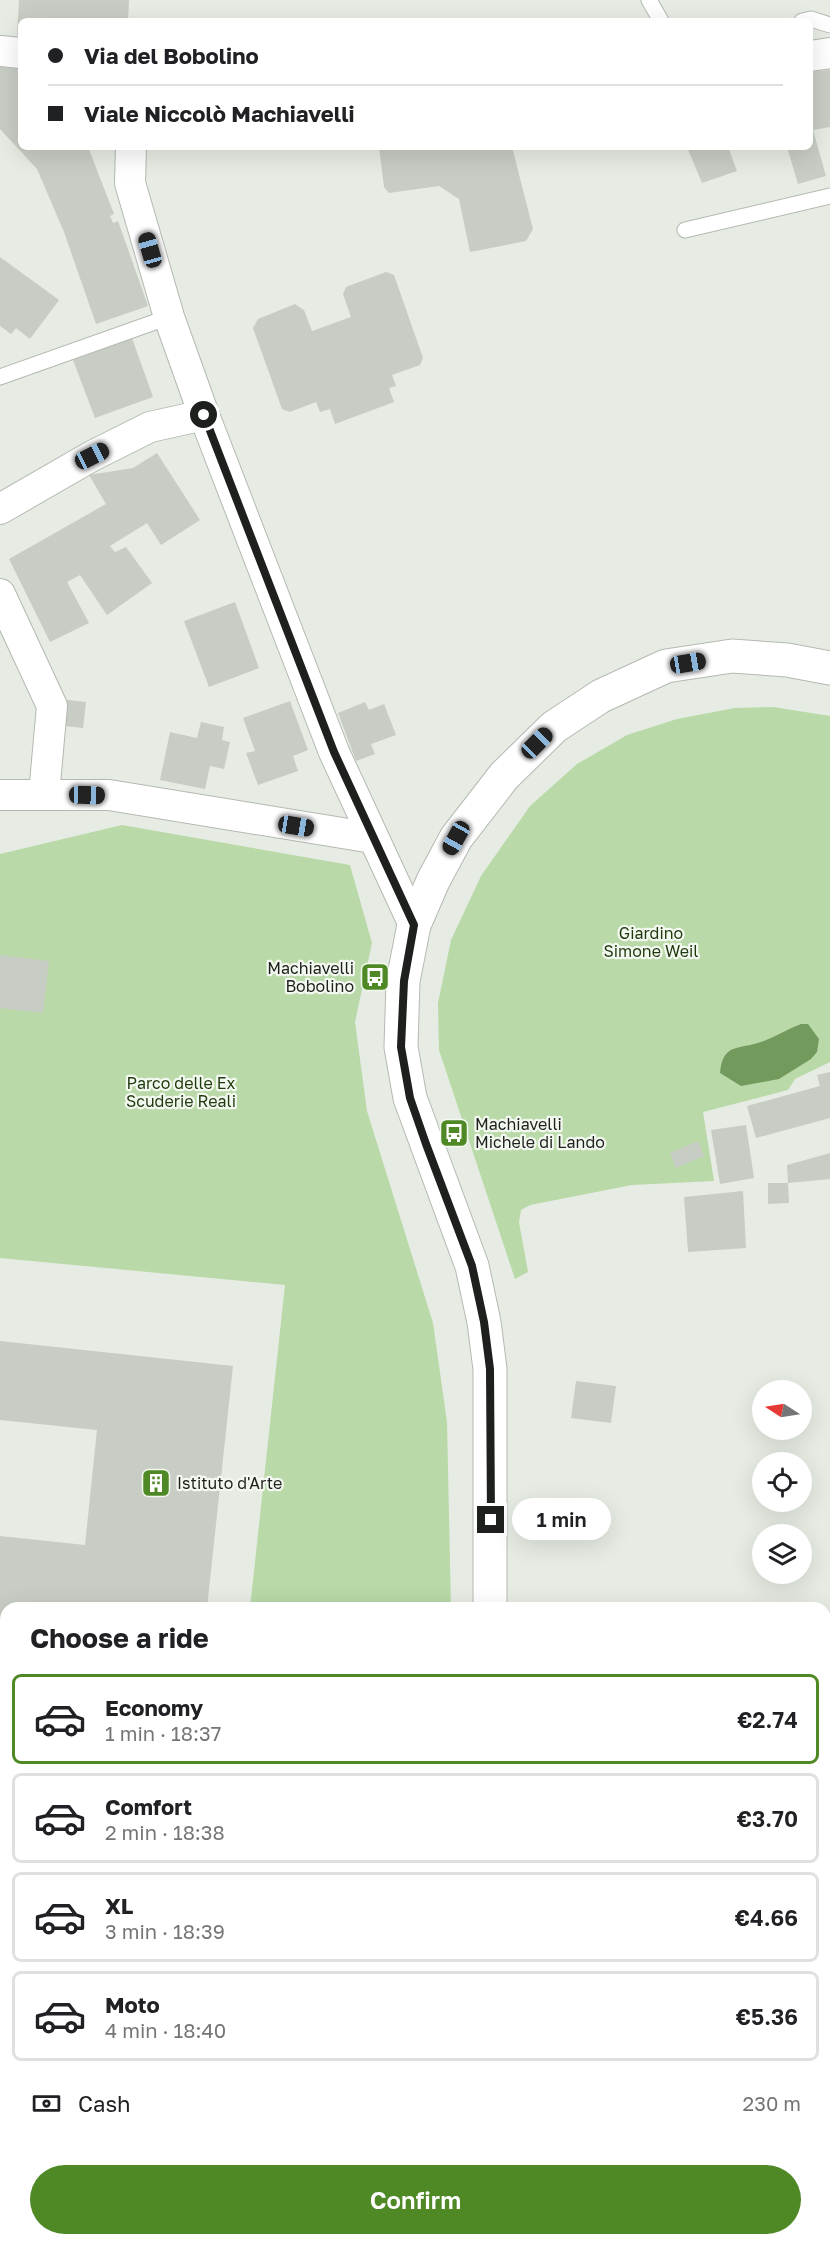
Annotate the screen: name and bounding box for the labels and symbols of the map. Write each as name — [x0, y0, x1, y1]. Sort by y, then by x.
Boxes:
car — [136, 230, 164, 270]
route start — [190, 401, 217, 428]
car — [72, 440, 112, 472]
car — [669, 651, 707, 675]
car — [518, 724, 556, 762]
car — [69, 786, 105, 804]
car — [277, 814, 315, 838]
car — [439, 818, 473, 858]
park label: Giardino Simone Weil — [604, 923, 698, 961]
place label: Machiavelli Bobolino — [267, 958, 354, 996]
bus stop icon: Machiavelli Bobolino — [359, 961, 391, 993]
park label: Parco delle Ex Scuderie Reali — [126, 1073, 236, 1111]
place label: Machiavelli Michele di Lando — [475, 1114, 605, 1152]
bus stop icon: Machiavelli Michele di Lando — [438, 1117, 470, 1149]
north arrow — [752, 1380, 812, 1440]
building icon: Istituto d'Arte — [140, 1467, 172, 1499]
place label: Istituto d'Arte — [177, 1473, 282, 1493]
callout: 1 min — [512, 1499, 611, 1541]
route end — [477, 1506, 504, 1533]

